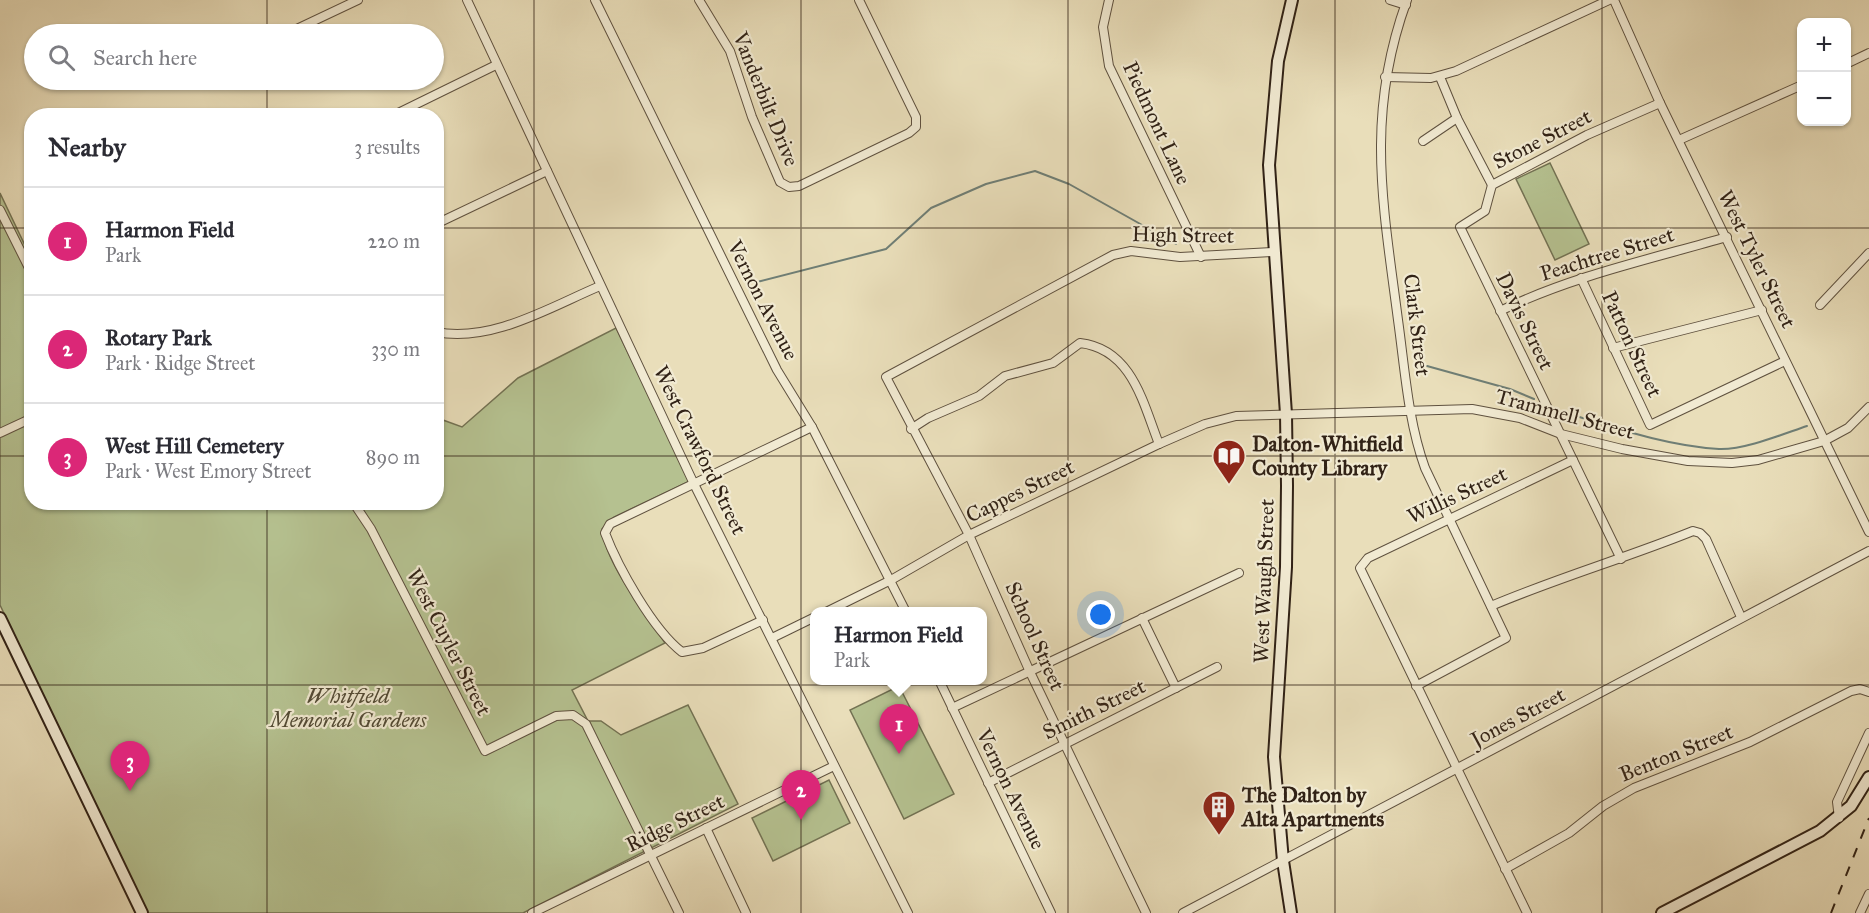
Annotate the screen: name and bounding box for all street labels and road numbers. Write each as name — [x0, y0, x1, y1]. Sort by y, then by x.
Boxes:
street label: Vanderbilt Drive — [727, 27, 805, 170]
street label: Piedmont Lane — [1117, 57, 1197, 189]
street label: Stone Street — [1488, 103, 1596, 175]
street label: West Tyler Street — [1712, 186, 1802, 333]
street label: High Street — [1132, 221, 1235, 249]
street label: Peachtree Street — [1537, 221, 1678, 287]
street label: Vernon Avenue — [721, 235, 804, 364]
street label: Davis Street — [1490, 268, 1560, 375]
street label: Clark Street — [1398, 272, 1436, 378]
street label: Patton Street — [1596, 287, 1668, 402]
street label: West Crawford Street — [648, 361, 752, 539]
street label: Trammell Street — [1493, 383, 1638, 445]
street label: Cappes Street — [962, 453, 1079, 528]
street label: Willis Street — [1403, 460, 1512, 529]
street label: West Waugh Street — [1248, 498, 1280, 664]
street label: West Cuyler Street — [401, 564, 497, 720]
street label: School Street — [999, 578, 1071, 695]
street label: Smith Street — [1038, 673, 1150, 745]
street label: Jones Street — [1465, 681, 1570, 754]
street label: Benton Street — [1615, 718, 1737, 788]
street label: Vernon Avenue — [970, 724, 1051, 854]
street label: Ridge Street — [622, 788, 729, 858]

